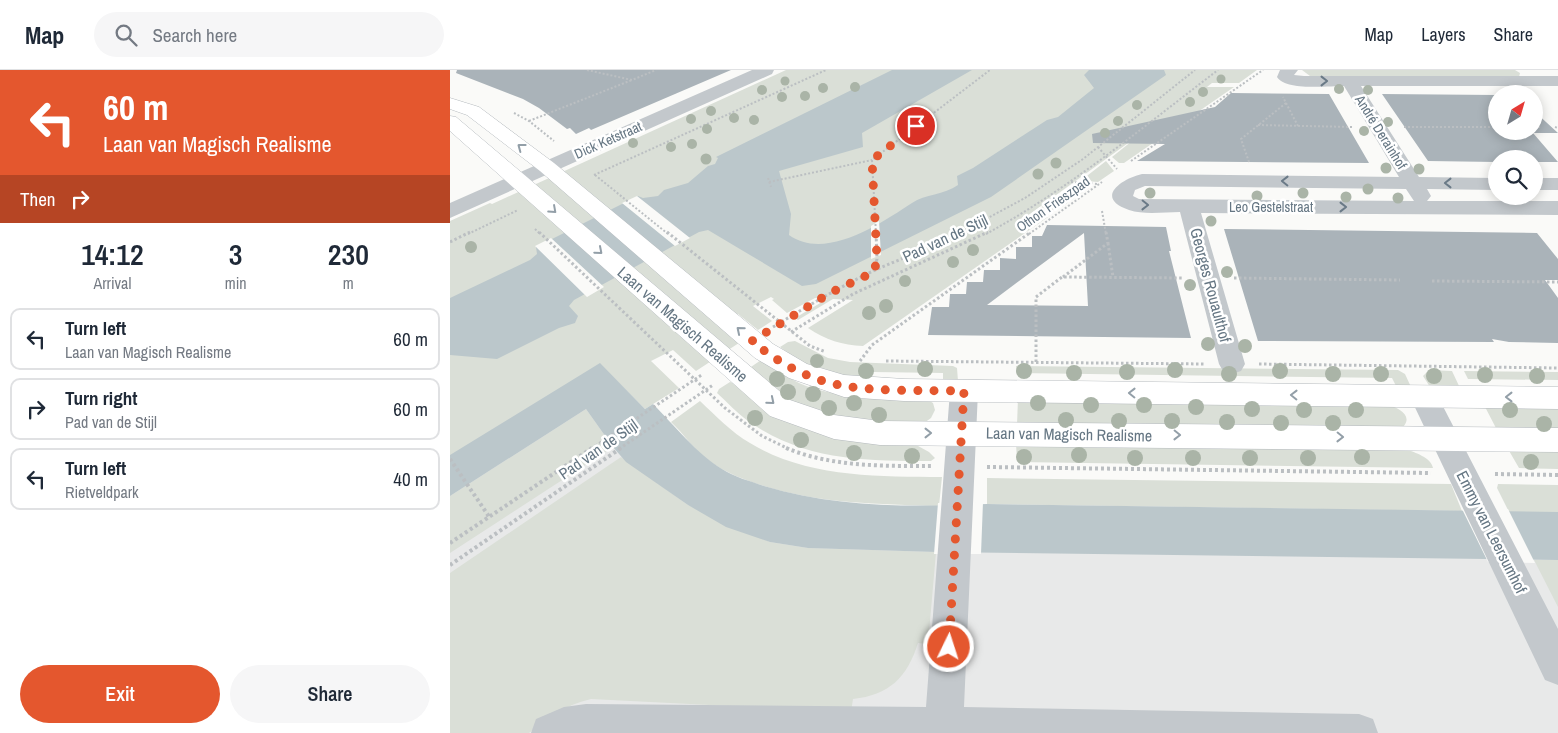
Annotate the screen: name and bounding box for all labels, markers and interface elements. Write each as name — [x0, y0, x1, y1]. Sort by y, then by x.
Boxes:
search box — [94, 12, 444, 57]
text: Map — [25, 19, 64, 51]
icon: search — [112, 21, 140, 49]
text: Search here — [152, 22, 237, 48]
text: Map — [1365, 22, 1393, 47]
text: Layers — [1421, 22, 1466, 47]
text: Share — [1494, 22, 1533, 47]
one-way arrow — [1320, 76, 1328, 86]
text: 60 m — [103, 84, 168, 131]
north arrow — [1488, 85, 1542, 140]
map controls — [1488, 85, 1543, 205]
icon: left — [20, 90, 85, 155]
street label: André Derainhof — [1351, 91, 1411, 173]
pin — [895, 105, 937, 147]
icon: arrive — [902, 112, 930, 140]
street label: Dick Ketstraat — [571, 117, 645, 163]
text: Laan van Magisch Realisme — [103, 129, 332, 159]
one-way arrow — [518, 145, 527, 153]
button: search — [1488, 150, 1543, 205]
street label: Othon Frieszpad — [1013, 172, 1093, 236]
one-way arrow — [1281, 176, 1289, 187]
one-way arrow — [1443, 178, 1451, 189]
icon: right — [66, 185, 94, 213]
text: Then — [20, 186, 56, 212]
street label: Leo Gestelstraat — [1229, 198, 1313, 216]
one-way arrow — [1142, 200, 1150, 210]
one-way arrow — [1340, 202, 1347, 212]
one-way arrow — [547, 205, 556, 214]
street label: Pad van de Stijl — [899, 209, 991, 267]
street label: Georges Rouaulthof — [1185, 225, 1237, 345]
text: 14:12 — [81, 234, 144, 274]
text: 3 — [229, 234, 243, 274]
text: 230 — [328, 234, 369, 274]
one-way arrow — [594, 246, 603, 255]
street label: Laan van Magisch Realisme — [613, 261, 753, 387]
text: Arrival — [93, 272, 131, 294]
text: min — [225, 272, 247, 294]
text: m — [343, 272, 354, 294]
text: Turn left — [65, 315, 126, 341]
icon: left — [22, 325, 50, 353]
text: 60 m — [393, 326, 428, 352]
one-way arrow — [737, 328, 746, 336]
text: Laan van Magisch Realisme — [65, 341, 231, 363]
text: Turn right — [65, 385, 137, 411]
one-way arrow — [1128, 388, 1136, 398]
one-way arrow — [1290, 390, 1298, 400]
one-way arrow — [1505, 392, 1513, 402]
icon: right — [22, 395, 50, 423]
one-way arrow — [766, 395, 775, 404]
text: 60 m — [393, 396, 428, 422]
text: Pad van de Stijl — [65, 411, 157, 433]
street label: Pad van de Stijl — [554, 414, 642, 484]
street label: Laan van Magisch Realisme — [986, 422, 1152, 446]
one-way arrow — [924, 428, 932, 438]
one-way arrow — [1174, 430, 1182, 440]
one-way arrow — [1336, 432, 1344, 442]
text: Turn left — [65, 455, 126, 481]
icon: left — [22, 465, 50, 493]
text: 40 m — [393, 466, 428, 492]
street label: Emmy van Leersumhof — [1452, 467, 1533, 597]
text: Rietveldpark — [65, 481, 139, 503]
position arrow — [922, 620, 974, 672]
button: Exit — [20, 665, 220, 723]
button: Share — [230, 665, 430, 723]

